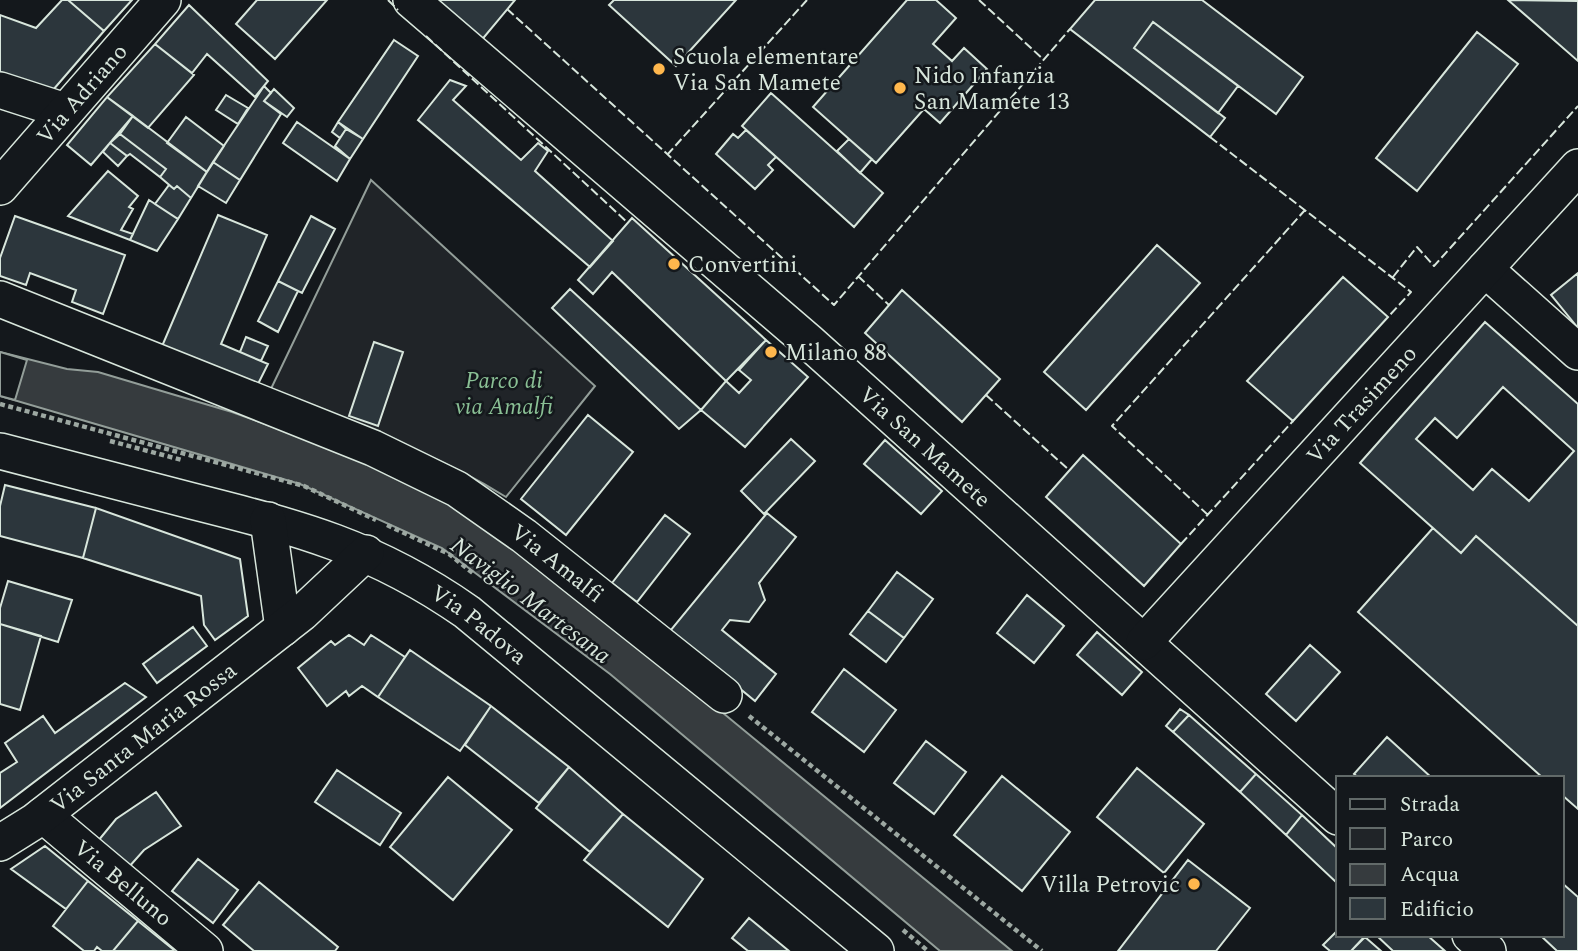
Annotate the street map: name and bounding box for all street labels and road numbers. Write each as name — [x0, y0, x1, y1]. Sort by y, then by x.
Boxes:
street label: Via Adriano — [29, 36, 137, 153]
street label: Via Trasimeno — [1299, 338, 1426, 473]
street label: Via San Mamete — [850, 378, 998, 517]
street label: Via Amalfi — [503, 516, 611, 612]
street label: Via Padova — [423, 576, 534, 674]
street label: Via Santa Maria Rossa — [43, 654, 245, 822]
street label: Via Belluno — [65, 832, 180, 936]

